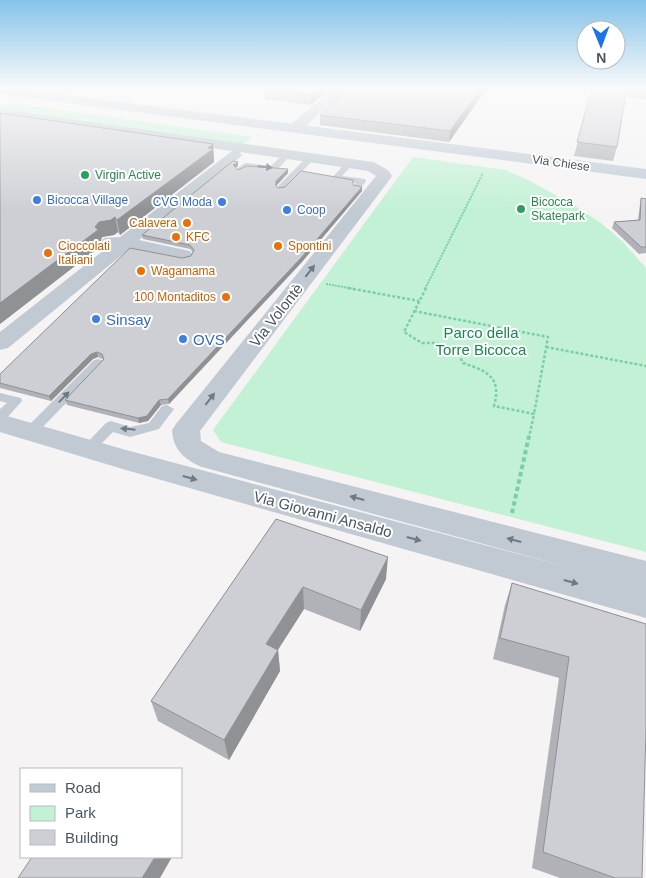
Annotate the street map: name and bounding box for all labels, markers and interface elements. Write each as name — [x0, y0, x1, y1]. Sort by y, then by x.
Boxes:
north arrow — [576, 20, 626, 70]
text: N — [596, 50, 606, 66]
street label: Via Chiese — [531, 152, 591, 174]
one-way arrow — [258, 163, 274, 171]
place label: Virgin Active — [95, 168, 161, 182]
marker: Virgin Active — [79, 169, 91, 181]
place label: Bicocca Village — [47, 193, 128, 207]
marker: Bicocca Village — [31, 194, 43, 206]
place label: CVG Moda — [153, 195, 212, 209]
place label: Bicocca Skatepark — [531, 195, 586, 223]
marker: CVG Moda — [216, 196, 228, 208]
place label: Coop — [297, 203, 326, 217]
marker: Bicocca Skatepark — [515, 203, 527, 215]
marker: Coop — [281, 204, 293, 216]
place label: Calavera — [129, 216, 177, 230]
marker: Calavera — [181, 217, 193, 229]
place label: KFC — [186, 230, 210, 244]
marker: KFC — [170, 231, 182, 243]
place label: Cioccolati Italiani — [58, 239, 110, 267]
place label: Spontini — [288, 239, 331, 253]
marker: Spontini — [272, 240, 284, 252]
marker: Cioccolati Italiani — [42, 247, 54, 259]
place label: Wagamama — [151, 264, 216, 278]
marker: Wagamama — [135, 265, 147, 277]
one-way arrow — [304, 265, 315, 278]
street label: Via Volontè — [246, 280, 306, 350]
place label: 100 Montaditos — [134, 290, 216, 304]
marker: 100 Montaditos — [220, 291, 232, 303]
place label: Sinsay — [106, 311, 152, 328]
marker: Sinsay — [90, 313, 102, 325]
park label: Parco della Torre Bicocca — [436, 324, 527, 358]
place label: OVS — [193, 331, 225, 348]
marker: OVS — [177, 333, 189, 345]
one-way arrow — [58, 392, 70, 404]
one-way arrow — [205, 392, 215, 406]
one-way arrow — [119, 425, 135, 433]
one-way arrow — [183, 474, 198, 482]
street label: Via Giovanni Ansaldo — [252, 487, 394, 541]
one-way arrow — [350, 494, 365, 502]
one-way arrow — [407, 536, 422, 544]
one-way arrow — [507, 536, 522, 544]
one-way arrow — [563, 579, 578, 587]
legend — [20, 768, 182, 858]
text: Road — [65, 779, 101, 796]
text: Park — [65, 804, 96, 821]
text: Building — [65, 829, 118, 846]

